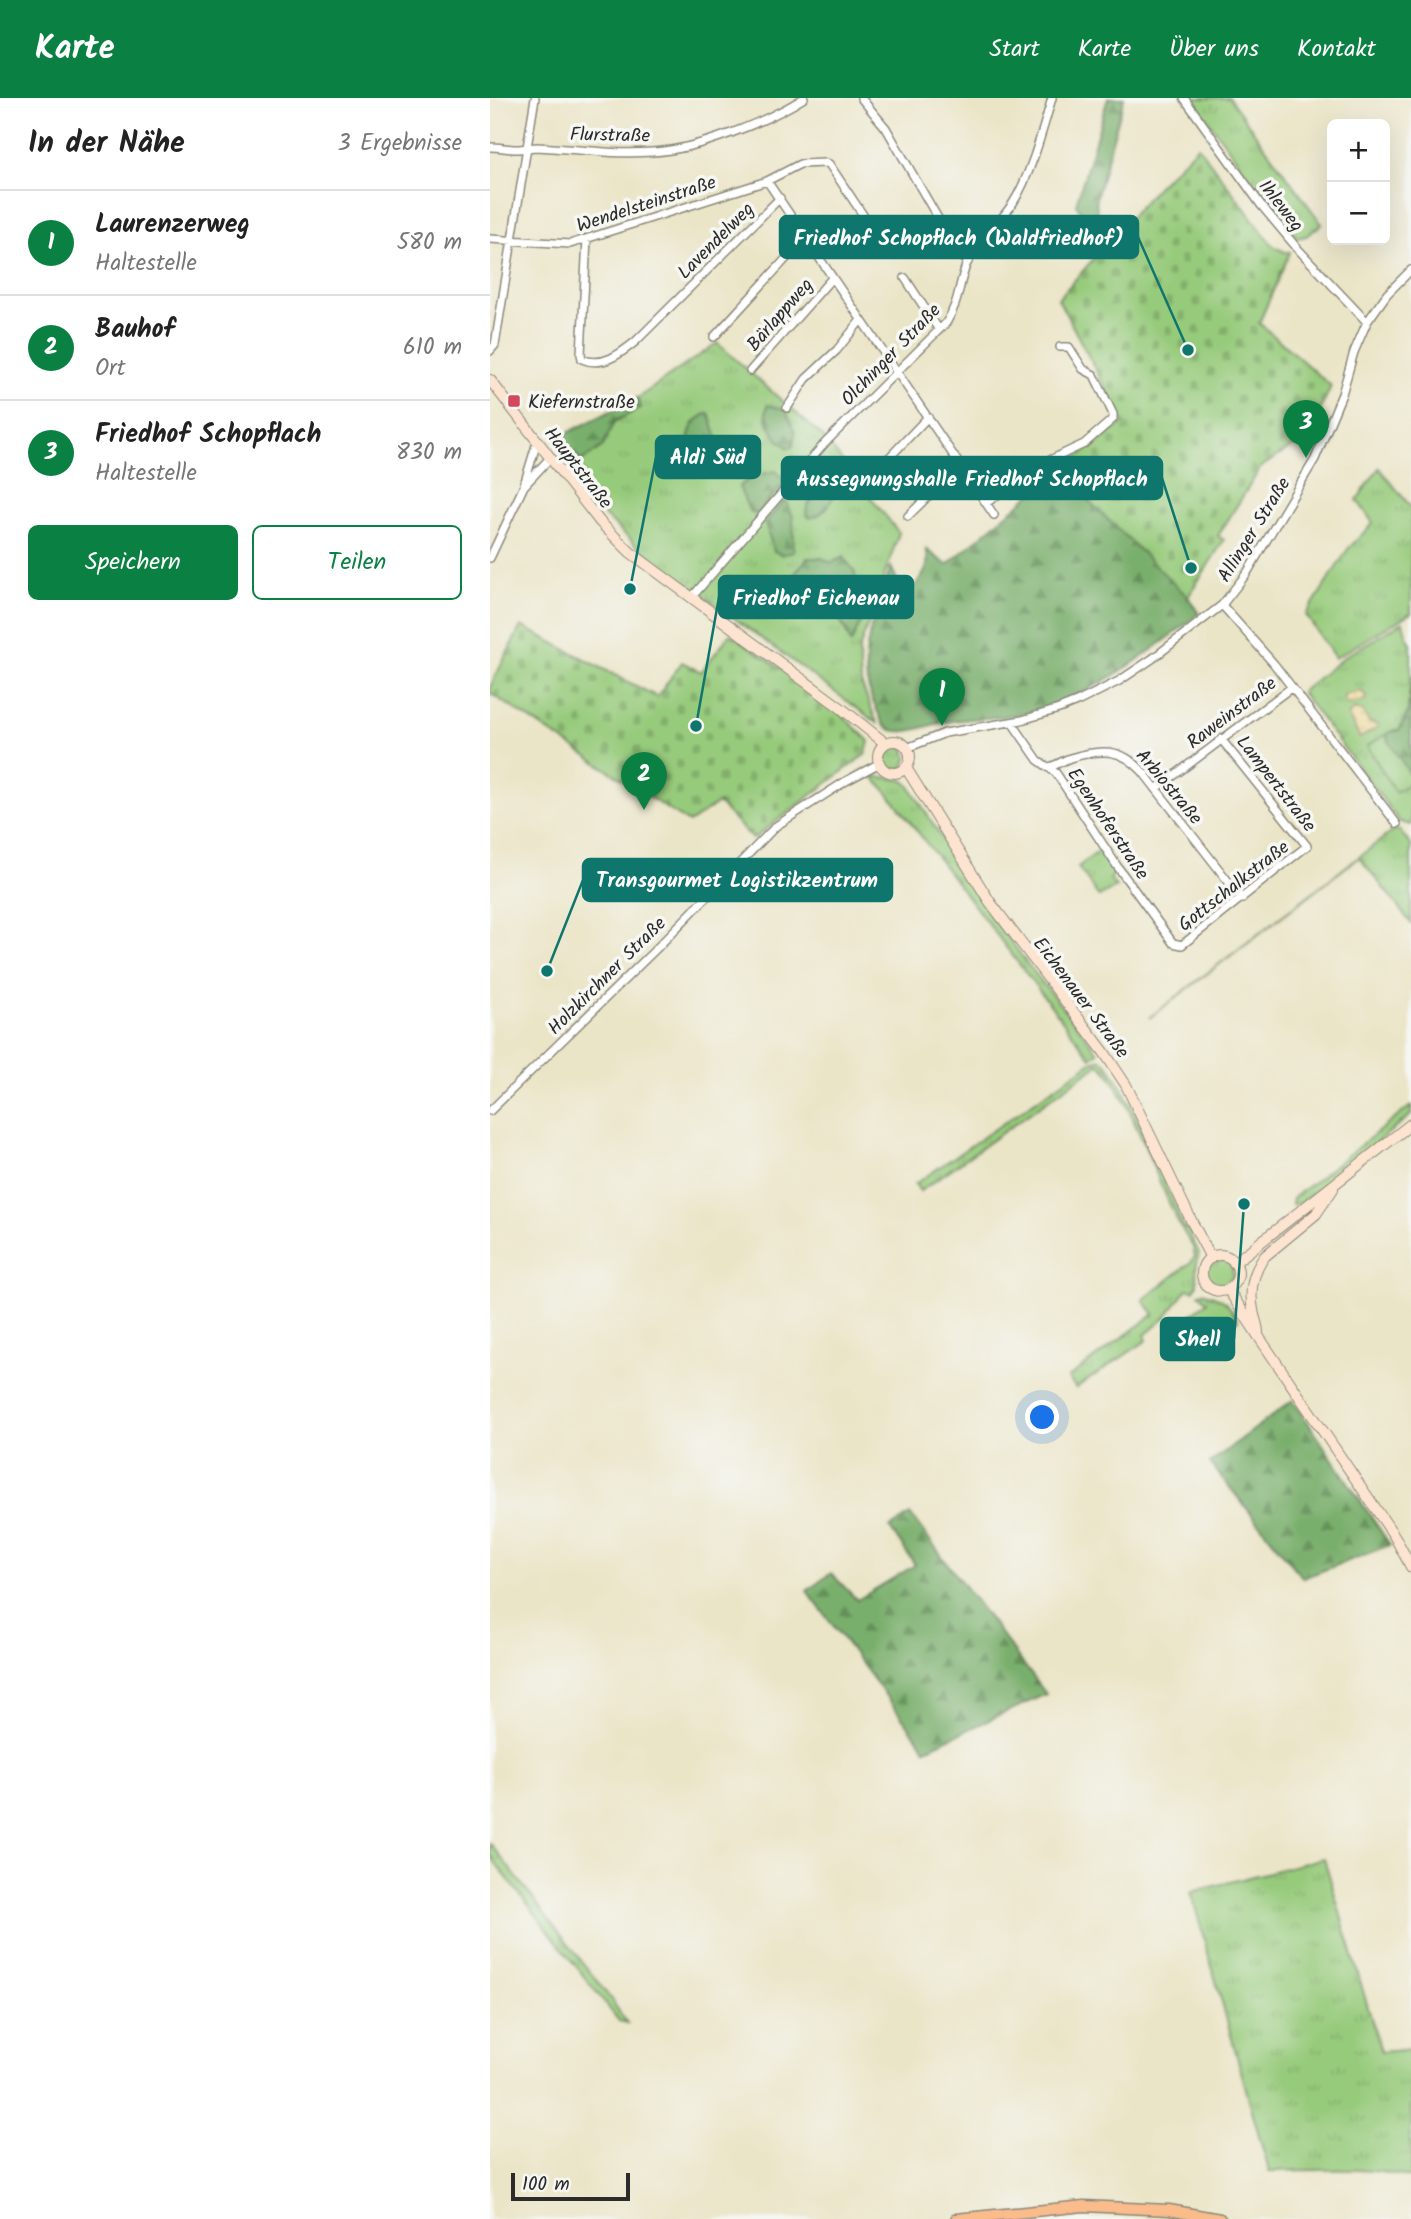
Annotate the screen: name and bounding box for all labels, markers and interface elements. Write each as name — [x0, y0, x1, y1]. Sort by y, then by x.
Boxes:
text: Karte — [35, 23, 115, 76]
text: Start — [989, 30, 1040, 69]
text: Karte — [1078, 30, 1131, 69]
text: Über uns — [1169, 30, 1259, 69]
text: Kontakt — [1297, 30, 1376, 69]
map controls — [1327, 119, 1390, 245]
button: + — [1327, 119, 1390, 182]
text: In der Nähe — [28, 120, 185, 168]
street label: Flurstraße — [570, 120, 651, 152]
text: 3 Ergebnisse — [338, 126, 462, 162]
street label: Wendelsteinstraße — [573, 168, 721, 242]
street label: Ihleweg — [1250, 173, 1311, 239]
button: − — [1327, 182, 1390, 245]
street label: Lavendelweg — [671, 196, 762, 287]
text: Laurenzerweg — [95, 204, 250, 246]
callout: Friedhof Schopflach (Waldfriedhof) — [780, 216, 1138, 258]
text: Friedhof Schopflach (Waldfriedhof) — [794, 223, 1124, 256]
text: 1 — [48, 225, 54, 261]
text: 580 m — [397, 225, 462, 261]
text: Haltestelle — [95, 246, 197, 282]
street label: Bärlappweg — [740, 272, 821, 359]
street label: Olchinger Straße — [834, 297, 949, 414]
text: Bauhof — [95, 309, 175, 351]
text: 2 — [44, 330, 58, 366]
text: 610 m — [403, 330, 462, 366]
text: Ort — [95, 351, 126, 387]
place label: Kiefernstraße — [528, 388, 635, 418]
marker: Kiefernstraße — [506, 393, 522, 409]
pin: 3 — [1283, 400, 1329, 458]
text: Friedhof Schopflach — [95, 414, 321, 456]
street label: Hauptstraße — [536, 421, 620, 516]
text: 3 — [45, 435, 57, 471]
text: 830 m — [396, 435, 462, 471]
callout: Aldi Süd — [656, 436, 760, 478]
text: Aldi Süd — [670, 442, 747, 475]
text: Haltestelle — [95, 456, 197, 492]
callout: Aussegnungshalle Friedhof Schopflach — [782, 457, 1162, 499]
text: Aussegnungshalle Friedhof Schopflach — [796, 464, 1148, 497]
street label: Allinger Straße — [1210, 471, 1299, 589]
button: Speichern — [28, 525, 238, 600]
button: Teilen — [252, 525, 462, 600]
callout: Friedhof Eichenau — [719, 576, 913, 618]
text: Friedhof Eichenau — [733, 583, 900, 616]
pin: 1 — [919, 668, 965, 726]
street label: Raweinstraße — [1181, 669, 1284, 758]
street label: Lampertstraße — [1228, 729, 1323, 840]
street label: Arbiostraße — [1128, 743, 1210, 832]
pin: 2 — [621, 752, 667, 810]
street label: Egenhoferstraße — [1059, 762, 1156, 887]
street label: Gottschalkstraße — [1172, 833, 1297, 940]
callout: Transgourmet Logistikzentrum — [583, 859, 892, 901]
text: Transgourmet Logistikzentrum — [596, 865, 878, 898]
street label: Holzkirchner Straße — [541, 910, 674, 1043]
street label: Eichenauer Straße — [1025, 931, 1137, 1066]
callout: Shell — [1161, 1318, 1234, 1360]
text: Shell — [1176, 1324, 1221, 1357]
your location — [1025, 1400, 1059, 1434]
scale bar — [511, 2170, 630, 2202]
text: 100 m — [522, 2170, 570, 2200]

